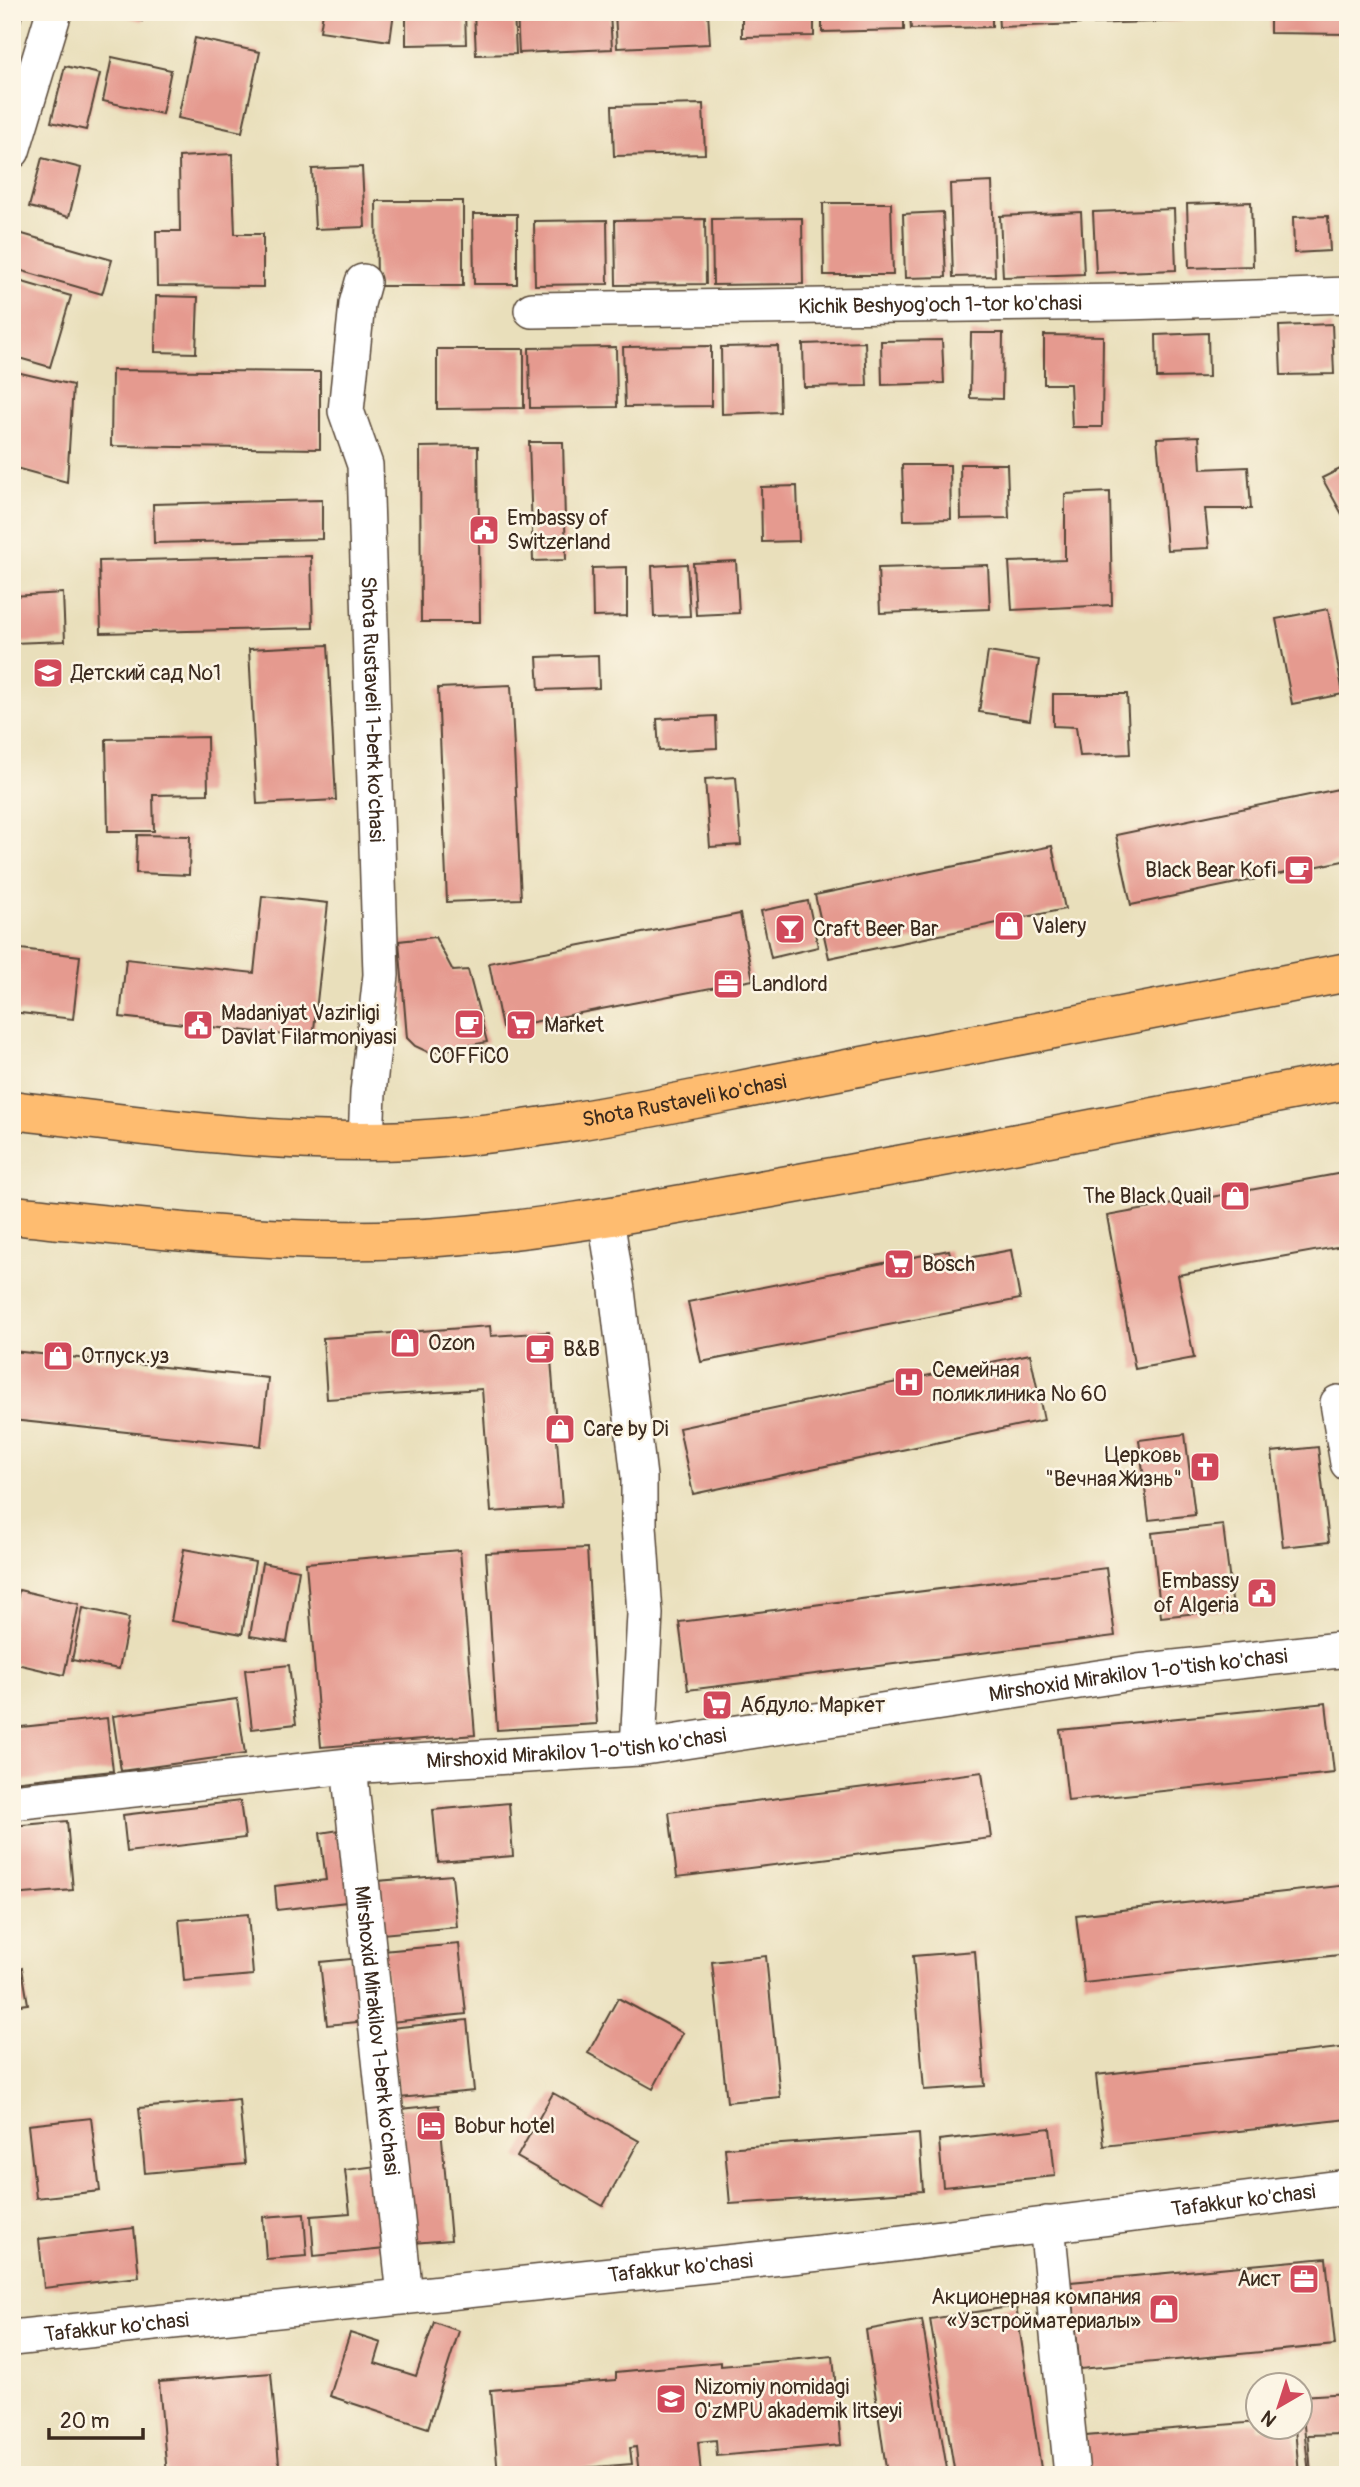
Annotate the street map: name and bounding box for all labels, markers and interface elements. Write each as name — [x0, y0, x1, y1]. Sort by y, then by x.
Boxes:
street label: Kichik Beshyog'och 1-tor ko'chasi — [798, 290, 1082, 320]
place label: Embassy of Switzerland — [507, 505, 611, 556]
public building icon: Embassy of Switzerland — [467, 513, 501, 547]
street label: Shota Rustaveli 1-berk ko'chasi — [354, 576, 390, 843]
school or university icon: Детский сад №1 — [31, 656, 65, 690]
place label: Детский сад №1 — [70, 660, 221, 687]
cafe icon: Black Bear Kofi — [1282, 853, 1316, 887]
place label: Black Bear Kofi — [1145, 857, 1276, 884]
shop icon: Valery — [992, 909, 1026, 943]
bar icon: Craft Beer Bar — [773, 912, 807, 946]
place label: Valery — [1032, 913, 1086, 940]
place label: Craft Beer Bar — [813, 916, 939, 943]
office icon: Landlord — [711, 967, 745, 1001]
place label: Landlord — [751, 971, 828, 998]
place label: Madaniyat Vazirligi Davlat Filarmoniyasi — [221, 1000, 397, 1051]
cafe icon: COFFiCO — [452, 1007, 486, 1041]
public building icon: Madaniyat Vazirligi Davlat Filarmoniyasi — [181, 1008, 215, 1042]
supermarket icon: Market — [504, 1008, 538, 1042]
place label: Market — [544, 1012, 604, 1039]
place label: COFFiCO — [429, 1043, 509, 1070]
street label: Shota Rustaveli ko'chasi — [580, 1068, 789, 1134]
shop icon: The Black Quail — [1218, 1179, 1252, 1213]
place label: The Black Quail — [1083, 1183, 1212, 1210]
supermarket icon: Bosch — [882, 1247, 916, 1281]
place label: Bosch — [922, 1251, 975, 1278]
shop icon: Ozon — [388, 1326, 422, 1360]
place label: Ozon — [428, 1330, 475, 1357]
cafe icon: B&B — [523, 1332, 557, 1366]
place label: B&B — [563, 1336, 600, 1363]
shop icon: Отпуск.уз — [41, 1339, 75, 1373]
place label: Отпуск.уз — [81, 1343, 170, 1370]
place label: Семейная поликлиника № 60 — [932, 1357, 1107, 1408]
hospital icon: Семейная поликлиника № 60 — [892, 1365, 926, 1399]
shop icon: Care by Di — [543, 1412, 577, 1446]
place label: Care by Di — [583, 1416, 669, 1443]
place label: Церковь "Вечная Жизнь" — [1045, 1442, 1182, 1493]
church icon: Церковь "Вечная Жизнь" — [1188, 1450, 1222, 1484]
place label: Embassy of Algeria — [1154, 1568, 1239, 1619]
public building icon: Embassy of Algeria — [1245, 1576, 1279, 1610]
street label: Mirshoxid Mirakilov 1-o'tish ko'chasi — [987, 1643, 1289, 1708]
supermarket icon: Абдуло. Маркет — [700, 1688, 734, 1722]
place label: Абдуло. Маркет — [740, 1692, 886, 1719]
street label: Mirshoxid Mirakilov 1-o'tish ko'chasi — [426, 1722, 728, 1775]
street label: Mirshoxid Mirakilov 1-berk ko'chasi — [348, 1884, 405, 2177]
hotel icon: Bobur hotel — [414, 2109, 448, 2143]
place label: Bobur hotel — [454, 2113, 555, 2140]
street label: Tafakkur ko'chasi — [1169, 2178, 1317, 2223]
street label: Tafakkur ko'chasi — [607, 2247, 754, 2289]
office icon: Аист — [1287, 2262, 1321, 2296]
place label: Аист — [1237, 2266, 1281, 2293]
place label: Акционерная компания «Узстройматериалы» — [931, 2284, 1141, 2335]
shop icon: Акционерная компания «Узстройматериалы» — [1147, 2292, 1181, 2326]
street label: Tafakkur ko'chasi — [43, 2306, 190, 2349]
north arrow — [1244, 2372, 1314, 2442]
place label: Nizomiy nomidagi O'zMPU akademik litseyi — [694, 2374, 902, 2425]
school or university icon: Nizomiy nomidagi O'zMPU akademik litseyi — [654, 2382, 688, 2416]
scale bar — [49, 2396, 144, 2440]
text: N — [1256, 2405, 1281, 2432]
text: 20 m — [60, 2408, 109, 2435]

